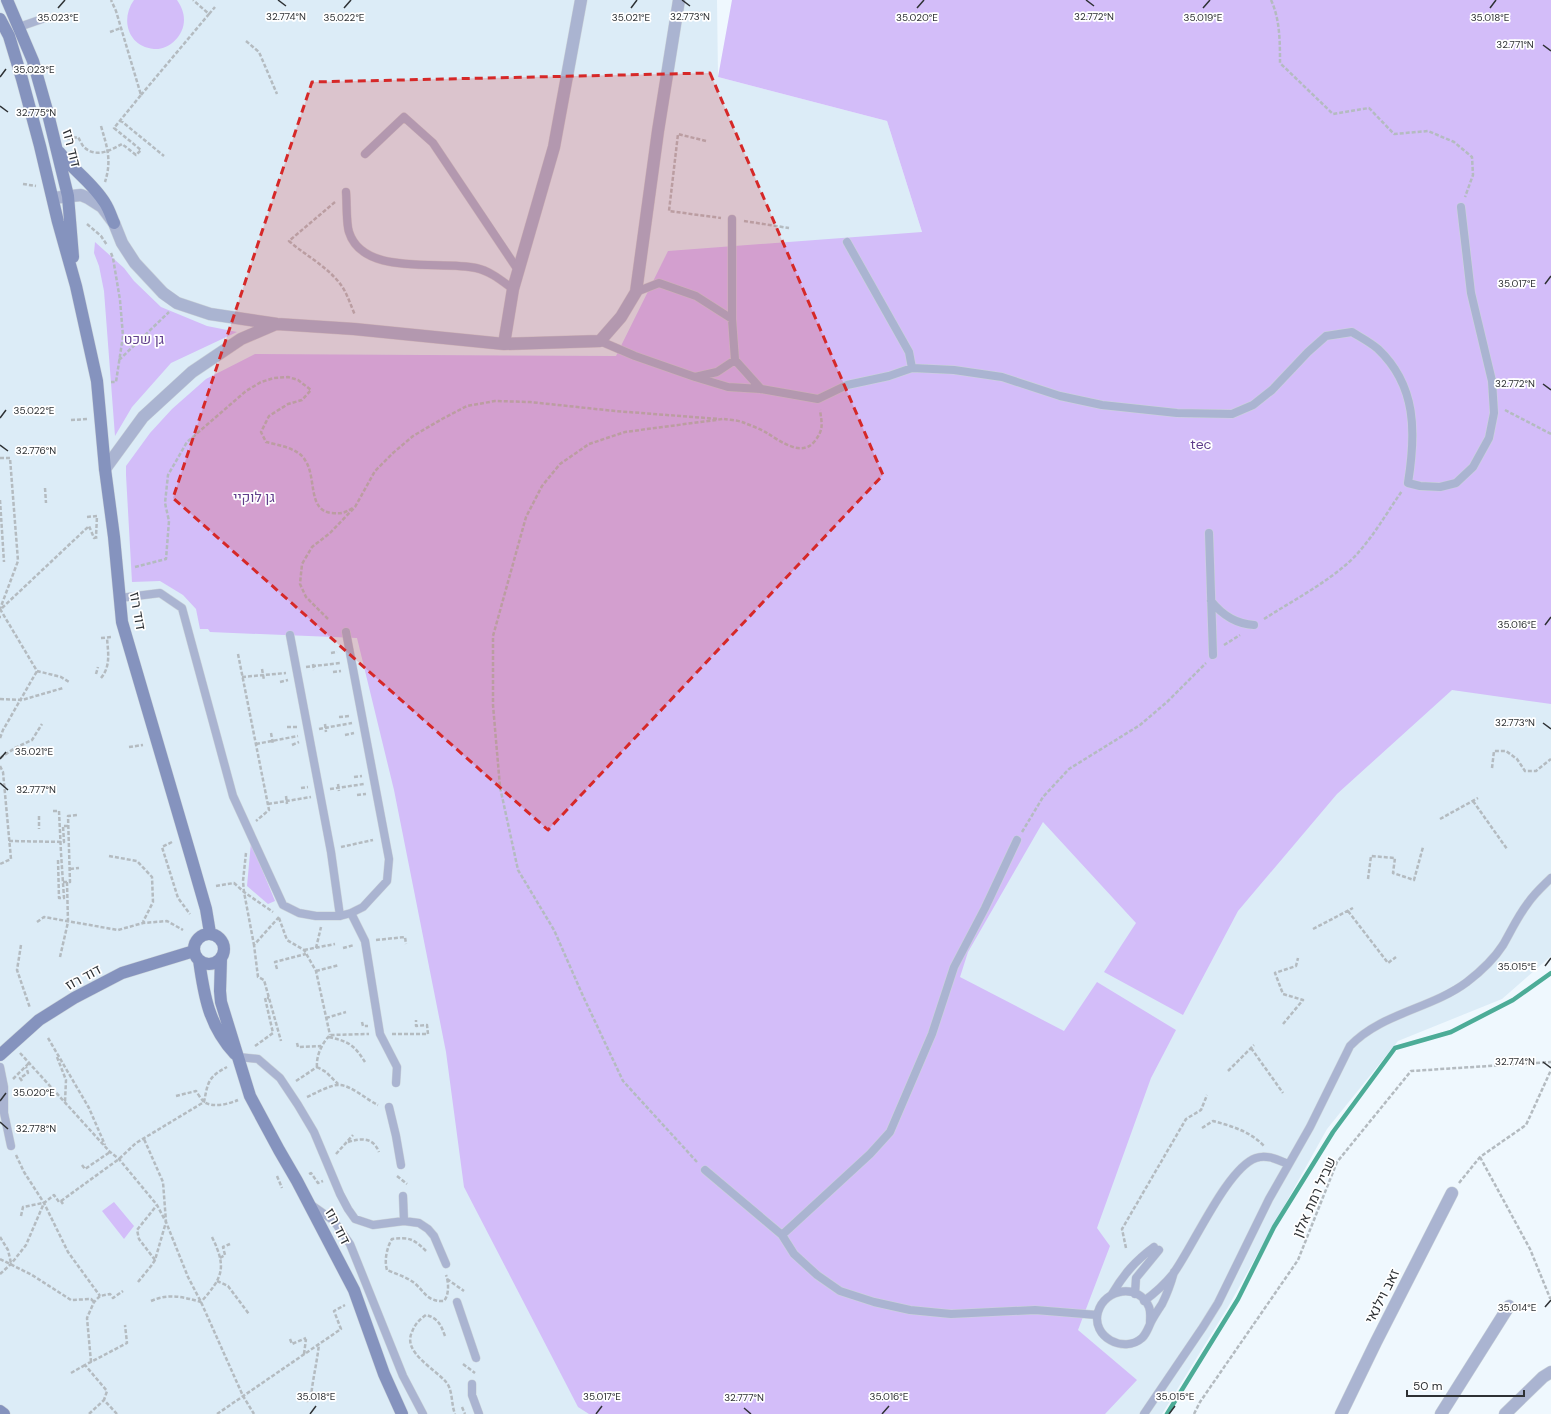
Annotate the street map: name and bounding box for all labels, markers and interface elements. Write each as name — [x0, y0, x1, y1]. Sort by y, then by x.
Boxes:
text: 32.774°N — [266, 10, 306, 23]
text: 32.773°N — [670, 10, 710, 23]
text: 32.772°N — [1074, 10, 1114, 23]
text: 35.023°E — [37, 11, 79, 24]
text: 35.022°E — [324, 11, 365, 24]
text: 35.021°E — [612, 11, 650, 24]
text: 35.020°E — [896, 11, 938, 24]
text: 35.019°E — [1184, 11, 1223, 24]
text: 35.018°E — [1471, 11, 1510, 24]
text: 32.771°N — [1496, 38, 1534, 51]
text: 35.023°E — [13, 63, 55, 76]
text: 32.775°N — [16, 106, 56, 119]
street label: דוד רוז — [59, 127, 85, 169]
text: 35.017°E — [1498, 277, 1536, 290]
park label: גן שכט — [124, 330, 164, 348]
text: 32.772°N — [1495, 377, 1535, 390]
text: 35.022°E — [14, 404, 55, 417]
park label: tec — [1190, 435, 1212, 453]
text: 32.776°N — [16, 444, 56, 457]
park label: גן לוקיי — [233, 488, 275, 506]
street label: דוד רוז — [126, 591, 150, 631]
text: 35.016°E — [1498, 618, 1537, 631]
text: 32.773°N — [1495, 716, 1535, 729]
text: 35.021°E — [15, 745, 53, 758]
text: 32.777°N — [16, 783, 56, 796]
street label: דוד רוז — [62, 960, 104, 994]
text: 35.015°E — [1498, 960, 1537, 973]
text: 32.774°N — [1495, 1055, 1535, 1068]
text: 35.020°E — [13, 1086, 55, 1099]
text: 32.778°N — [16, 1122, 56, 1135]
street label: שביל רמת אלון — [1288, 1154, 1340, 1240]
street label: דוד רוז — [321, 1205, 355, 1247]
street label: זאב וילנאי — [1361, 1266, 1403, 1326]
text: 35.014°E — [1498, 1301, 1537, 1314]
scale bar — [1407, 1372, 1524, 1398]
text: 50 m — [1413, 1378, 1442, 1394]
text: 35.018°E — [297, 1390, 336, 1403]
text: 35.017°E — [583, 1390, 621, 1403]
text: 35.016°E — [870, 1390, 909, 1403]
text: 35.015°E — [1156, 1390, 1195, 1403]
text: 32.777°N — [724, 1391, 764, 1404]

